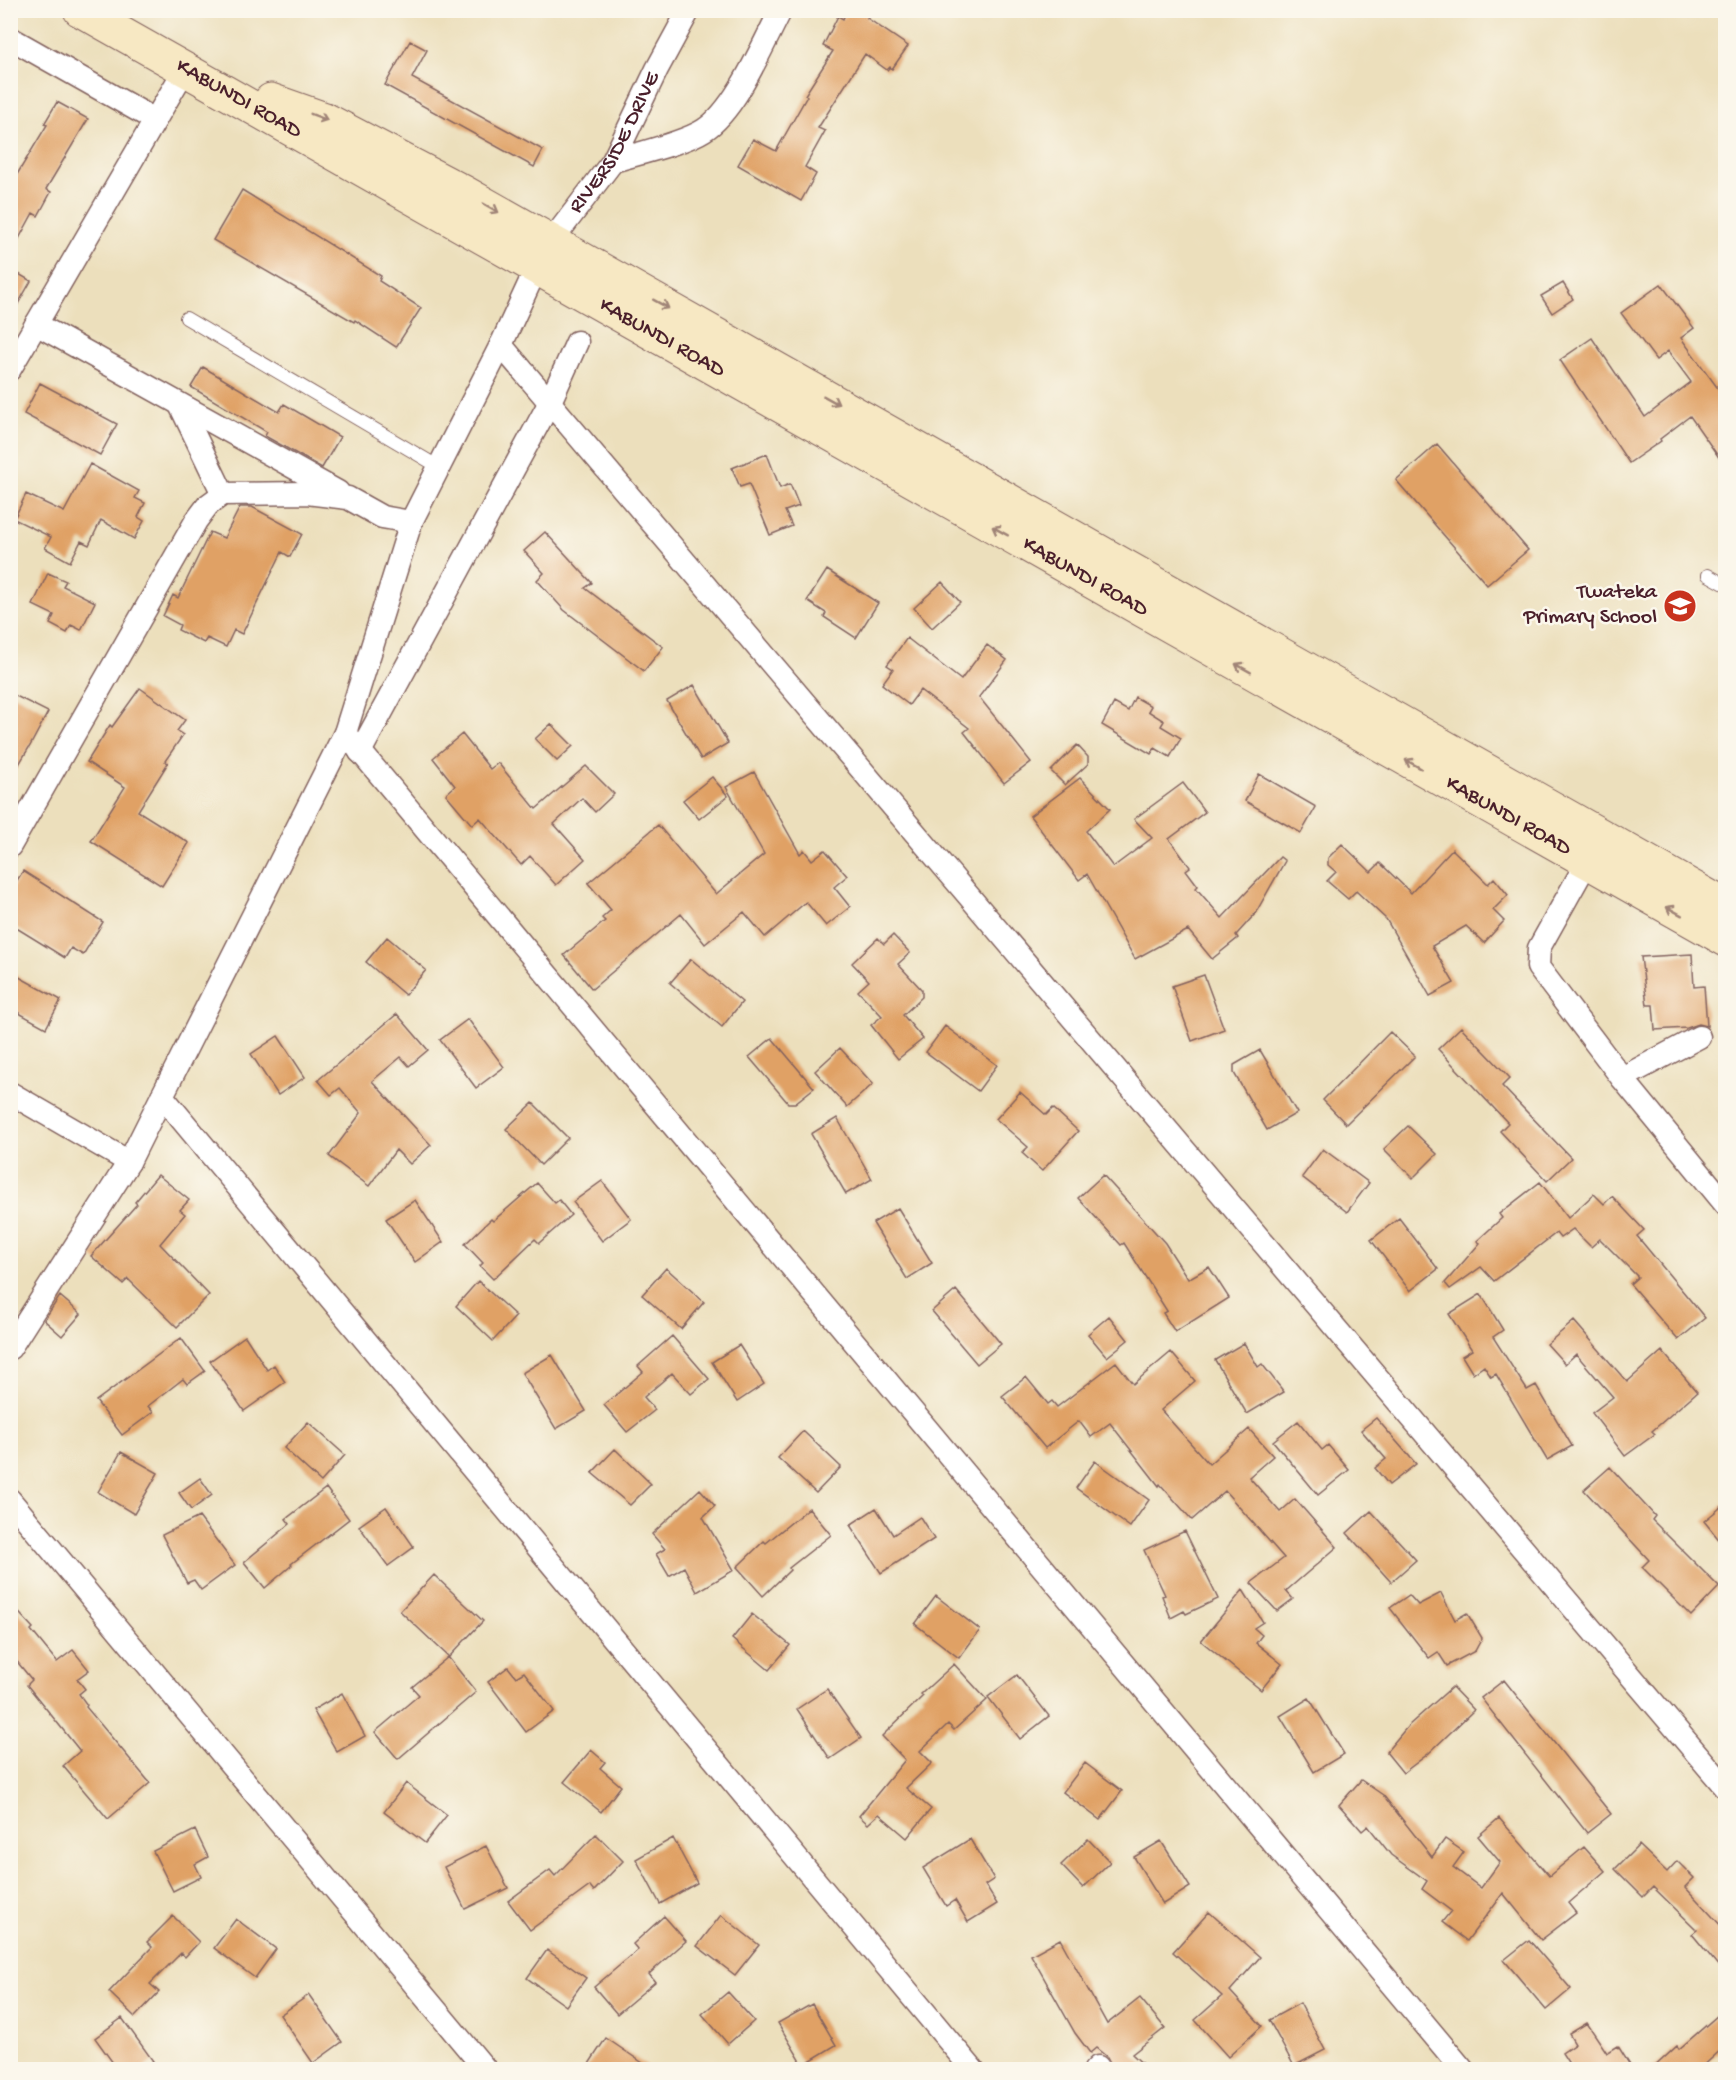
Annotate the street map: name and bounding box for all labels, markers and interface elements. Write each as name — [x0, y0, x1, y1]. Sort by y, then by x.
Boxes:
street label: KABUNDI ROAD — [171, 54, 307, 146]
street label: RIVERSIDE DRIVE — [564, 67, 667, 219]
one-way arrow — [309, 112, 328, 123]
one-way arrow — [482, 202, 499, 214]
street label: KABUNDI ROAD — [594, 293, 730, 385]
one-way arrow — [652, 298, 669, 310]
one-way arrow — [822, 394, 839, 406]
one-way arrow — [992, 525, 1009, 537]
street label: KABUNDI ROAD — [1017, 532, 1153, 624]
place label: Twateka Primary School — [1522, 580, 1658, 631]
school or university icon: Twateka Primary School — [1662, 588, 1698, 624]
one-way arrow — [1235, 662, 1252, 674]
one-way arrow — [1405, 758, 1422, 770]
street label: KABUNDI ROAD — [1440, 771, 1576, 863]
one-way arrow — [1666, 905, 1684, 916]

